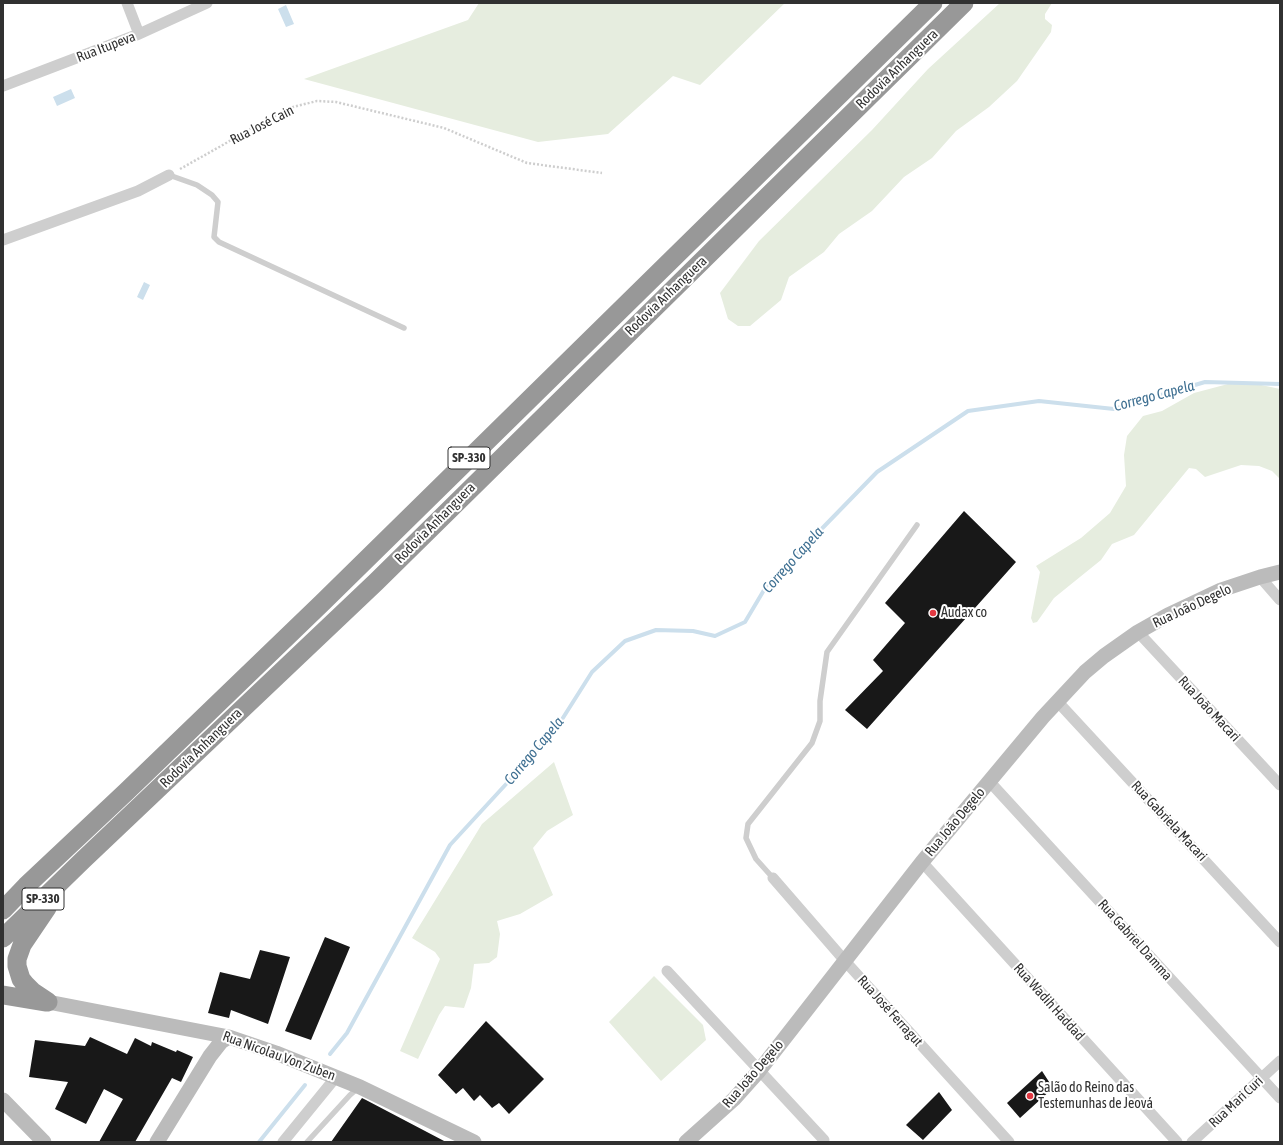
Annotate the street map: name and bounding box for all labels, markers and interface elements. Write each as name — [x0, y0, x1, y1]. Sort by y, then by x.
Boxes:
street label: Rodovia Anhanguera — [853, 26, 941, 112]
street label: Rua Itupeva — [74, 28, 138, 66]
street label: Rua José Cain — [227, 102, 297, 148]
street label: Rodovia Anhanguera — [622, 253, 710, 339]
water label: Corrego Capela — [1112, 377, 1196, 415]
road number: SP-330 — [448, 447, 490, 469]
street label: Rodovia Anhanguera — [391, 479, 479, 567]
water label: Corrego Capela — [759, 523, 827, 597]
street label: Rua João Degelo — [1150, 580, 1234, 632]
place label: Audax co — [941, 605, 987, 621]
marker: Audax co — [928, 608, 938, 618]
street label: Rua João Macari — [1174, 673, 1244, 745]
street label: Rodovia Anhanguera — [157, 705, 245, 791]
water label: Corrego Capela — [500, 713, 568, 789]
street label: Rua Gabriela Macari — [1128, 777, 1210, 865]
street label: Rua João Degelo — [921, 784, 989, 860]
road number: SP-330 — [22, 888, 64, 910]
street label: Rua Gabriel Damma — [1094, 896, 1176, 984]
street label: Rua Wadih Haddad — [1010, 960, 1088, 1044]
street label: Rua José Ferragut — [854, 972, 926, 1050]
street label: Rua Nicolau Von Zuben — [220, 1028, 338, 1084]
street label: Rua João Degelo — [719, 1037, 787, 1111]
street label: Rua Mari Curi — [1205, 1073, 1267, 1131]
place label: Salão do Reino das Testemunhas de Jeová — [1038, 1080, 1153, 1112]
marker: Salão do Reino das Testemunhas de Jeová — [1025, 1091, 1035, 1101]

